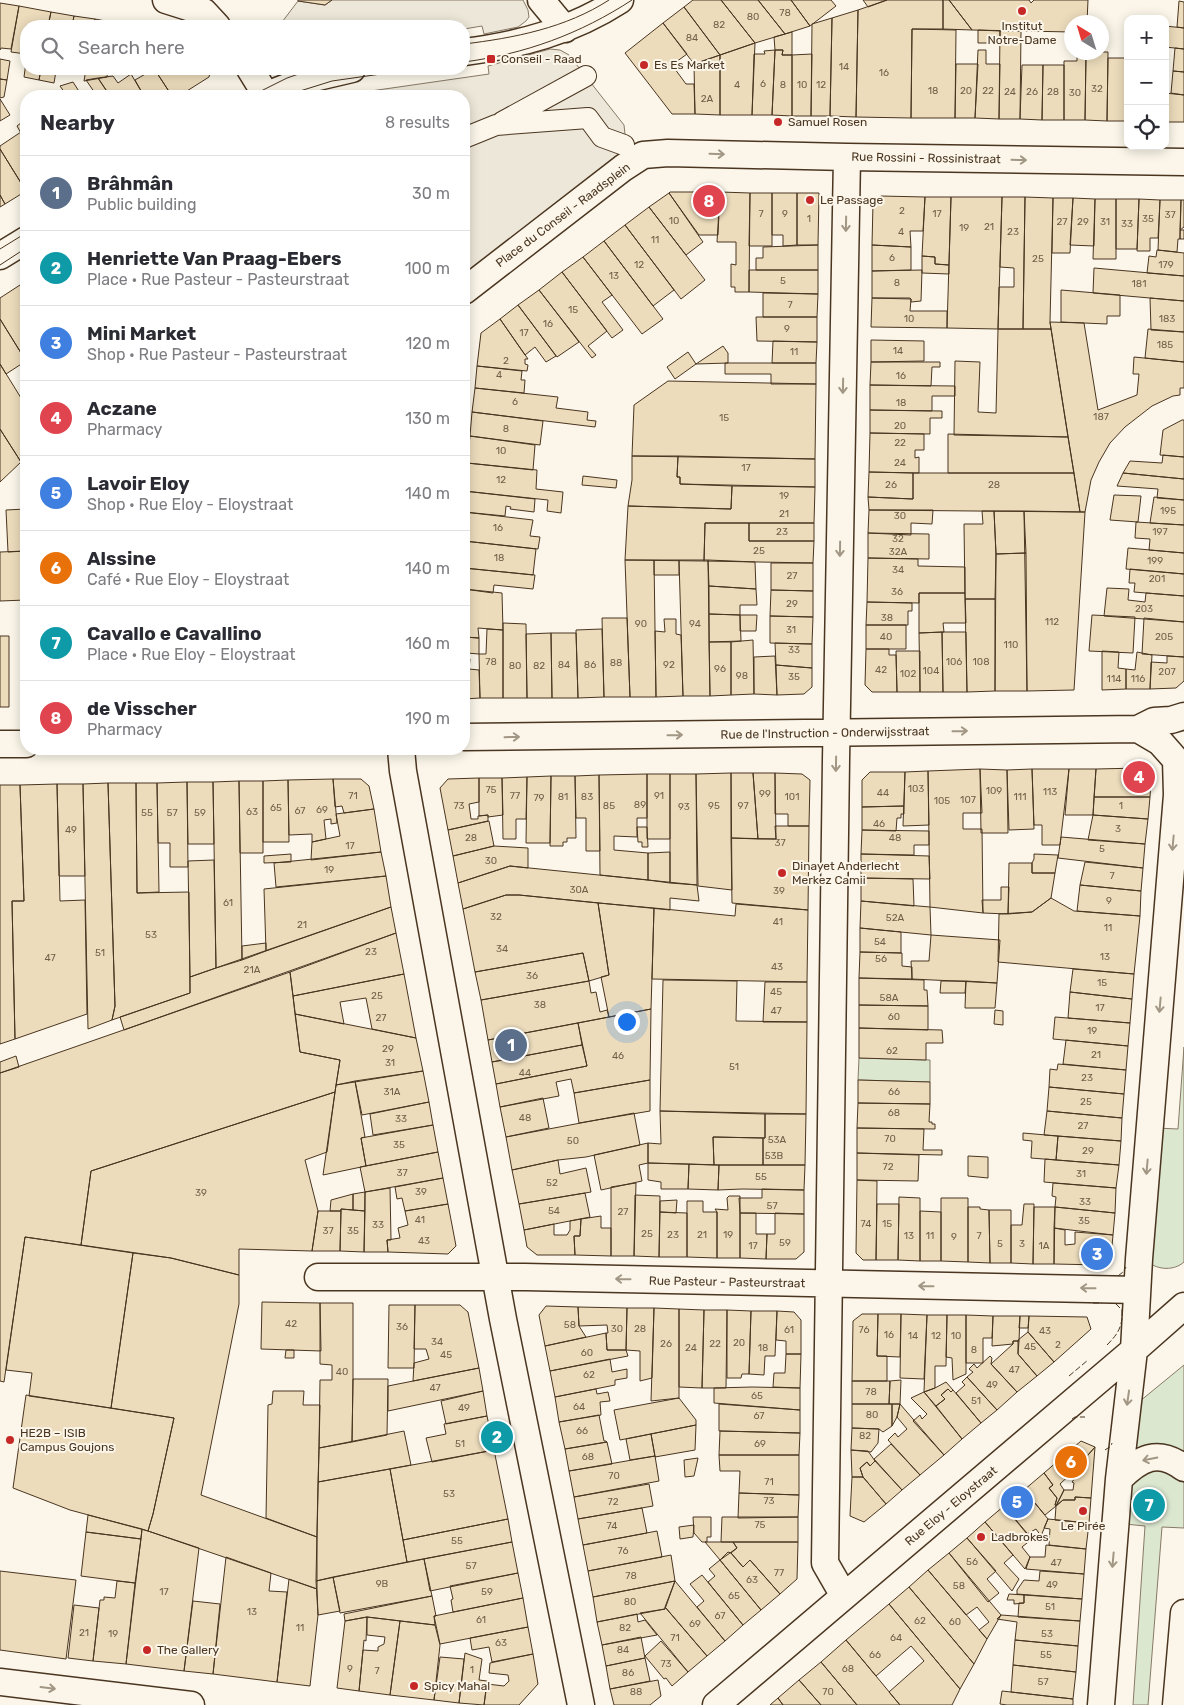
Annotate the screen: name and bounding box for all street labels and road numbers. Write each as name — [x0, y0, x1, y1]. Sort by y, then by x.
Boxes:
street label: Rue Rossini - Rossinistraat — [851, 150, 1001, 166]
street label: Place du Conseil - Raadsplein — [493, 160, 633, 270]
street label: Rue de l'Instruction - Onderwijsstraat — [720, 724, 930, 742]
street label: Rue Pasteur - Pasteurstraat — [649, 1274, 806, 1290]
street label: Rue Eloy - Eloystraat — [902, 1463, 1000, 1549]

